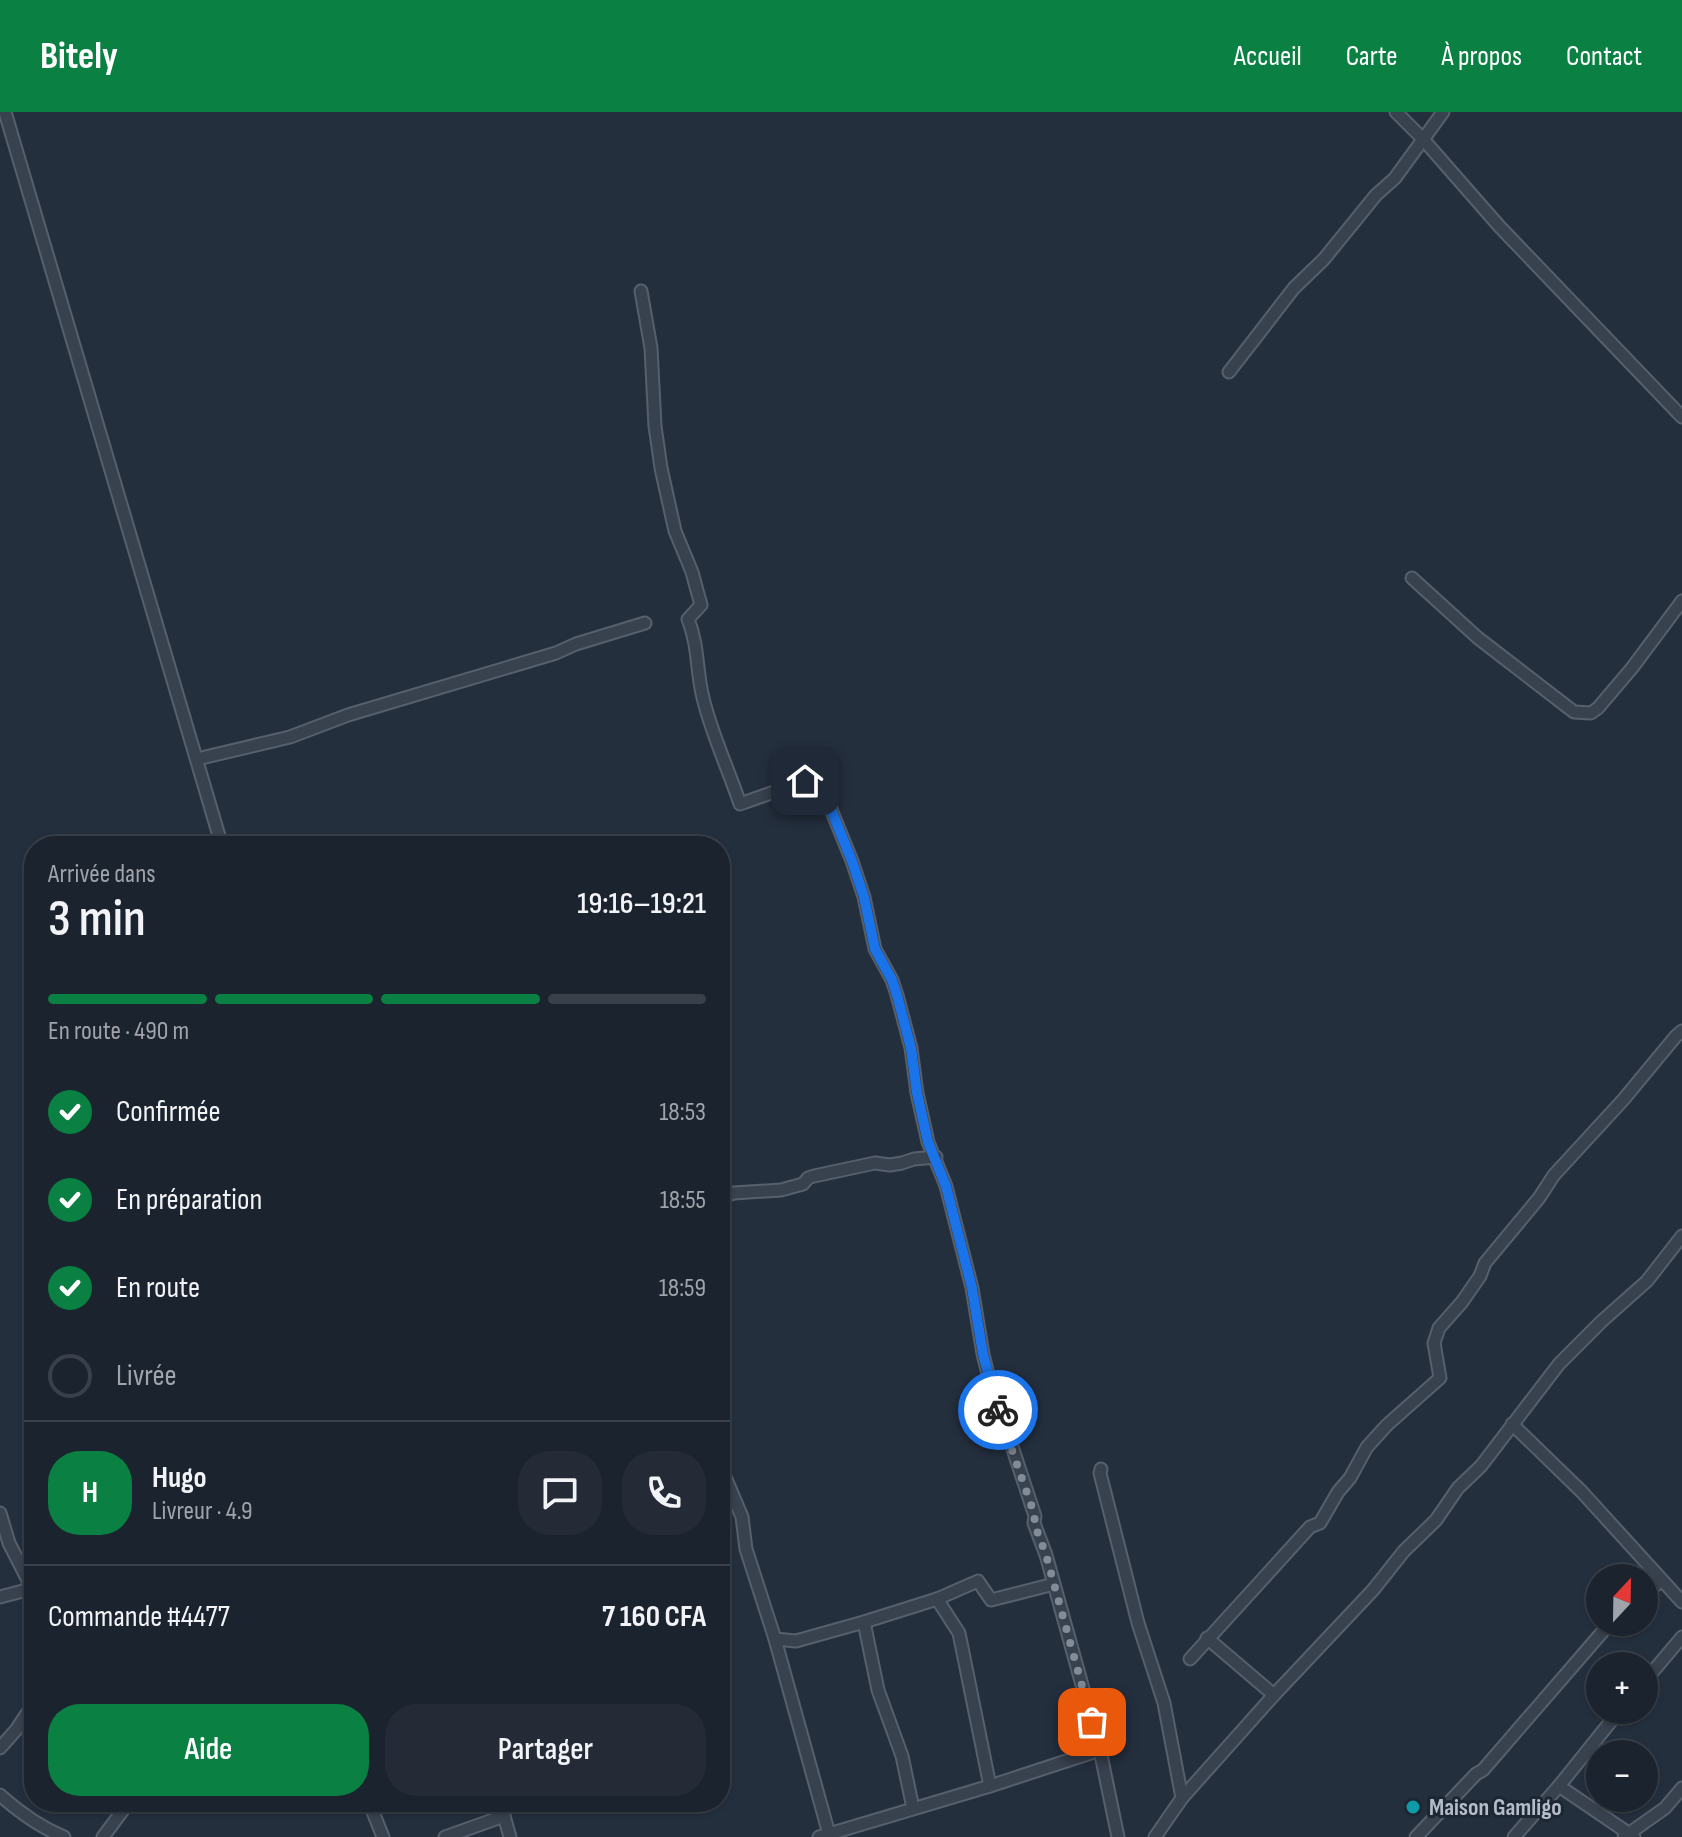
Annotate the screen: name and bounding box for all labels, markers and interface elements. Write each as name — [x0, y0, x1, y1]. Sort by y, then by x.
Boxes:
text: Bitely — [40, 34, 118, 79]
text: Accueil — [1234, 40, 1302, 73]
text: Carte — [1346, 40, 1398, 73]
text: À propos — [1442, 40, 1522, 73]
text: Contact — [1566, 40, 1642, 73]
pin — [771, 747, 839, 815]
icon: home — [783, 759, 827, 803]
text: Arrivée dans — [48, 859, 156, 890]
text: 19:16–19:21 — [577, 886, 706, 922]
text: 3 min — [48, 888, 146, 951]
text: En route · 490 m — [48, 1016, 189, 1047]
icon: check — [48, 1090, 92, 1134]
text: Confirmée — [116, 1094, 221, 1130]
text: 18:53 — [659, 1097, 706, 1128]
icon: check — [48, 1178, 92, 1222]
text: En préparation — [116, 1182, 262, 1218]
text: 18:55 — [660, 1185, 706, 1216]
icon: check — [48, 1266, 92, 1310]
text: En route — [116, 1270, 200, 1306]
text: 18:59 — [659, 1273, 706, 1304]
text: Livrée — [116, 1358, 177, 1394]
courier — [958, 1370, 1038, 1450]
icon: bike — [976, 1388, 1020, 1432]
button: chat — [518, 1451, 602, 1535]
button: phone — [622, 1451, 706, 1535]
text: Hugo — [152, 1460, 207, 1496]
text: H — [82, 1475, 98, 1511]
text: Livreur · 4.9 — [152, 1496, 253, 1527]
north arrow — [1586, 1564, 1658, 1636]
map controls — [1586, 1564, 1658, 1812]
text: Commande #4477 — [48, 1599, 230, 1635]
text: 7 160 CFA — [602, 1599, 706, 1635]
button: + — [1586, 1652, 1658, 1724]
pin — [1058, 1688, 1126, 1756]
icon: bag — [1070, 1700, 1114, 1744]
button: Aide — [48, 1704, 369, 1796]
button: Partager — [385, 1704, 706, 1796]
button: − — [1586, 1740, 1658, 1812]
place label: Maison Gamligo — [1429, 1793, 1562, 1822]
marker: Maison Gamligo — [1404, 1798, 1422, 1816]

